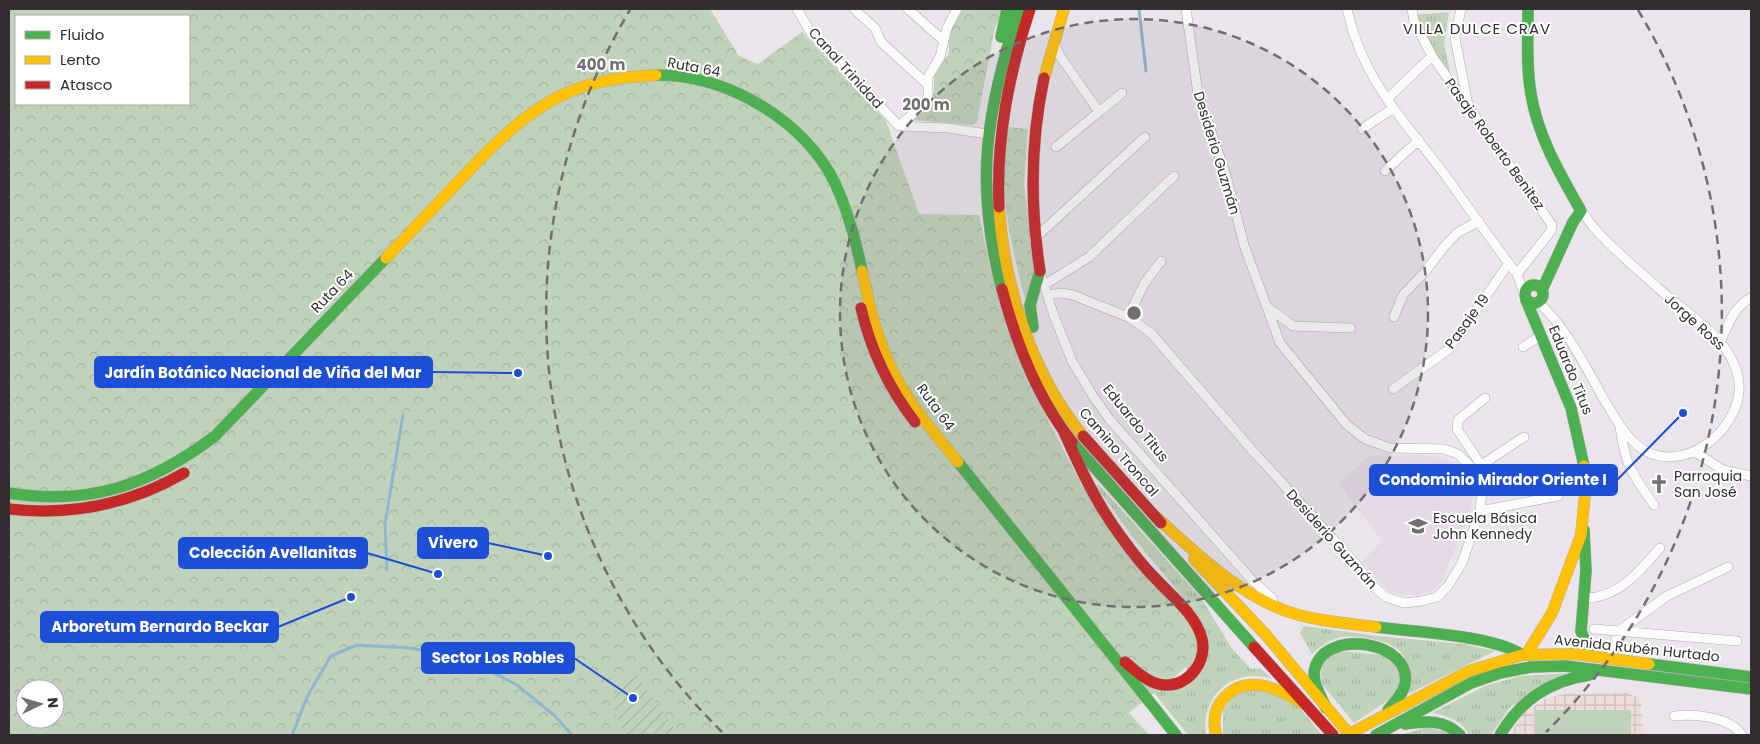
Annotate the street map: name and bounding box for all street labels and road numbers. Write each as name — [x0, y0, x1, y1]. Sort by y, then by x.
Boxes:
street label: Canal Trinidad — [804, 23, 888, 113]
street label: Ruta 64 — [666, 52, 722, 82]
street label: Pasaje Roberto Benitez — [1440, 74, 1550, 214]
street label: Desiderio Guzmán — [1189, 89, 1245, 217]
street label: Ruta 64 — [306, 265, 358, 317]
street label: Pasaje 19 — [1440, 289, 1494, 353]
street label: Jorge Ross — [1660, 289, 1730, 355]
street label: Eduardo Titus — [1544, 322, 1598, 418]
street label: Ruta 64 — [912, 379, 960, 435]
street label: Eduardo Titus — [1098, 380, 1174, 466]
street label: Camino Troncal — [1075, 403, 1163, 501]
street label: Desiderio Guzmán — [1282, 485, 1382, 593]
street label: Avenida Rubén Hurtado — [1553, 629, 1721, 667]

